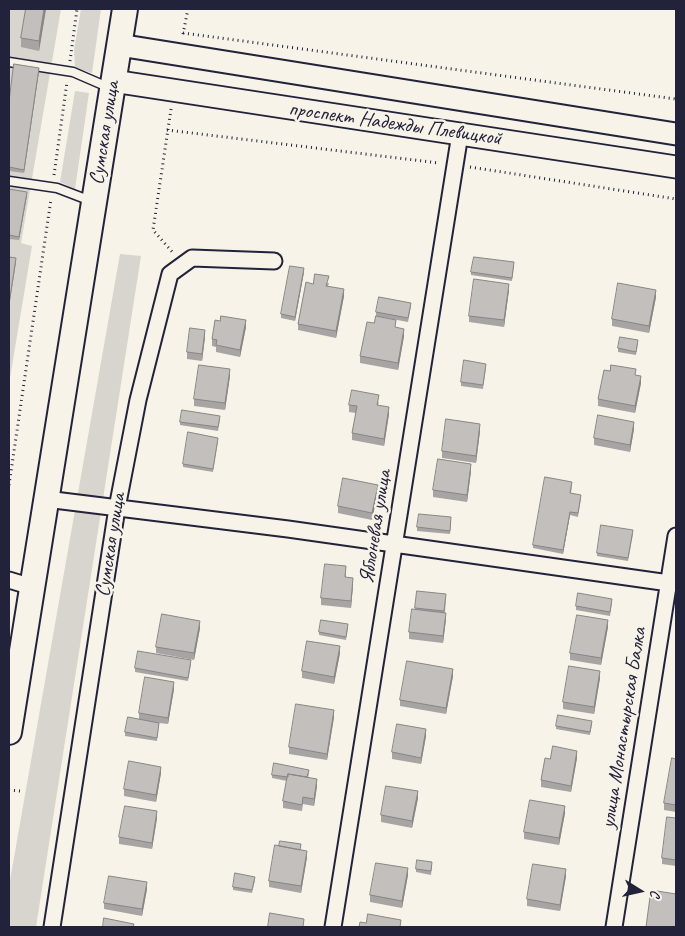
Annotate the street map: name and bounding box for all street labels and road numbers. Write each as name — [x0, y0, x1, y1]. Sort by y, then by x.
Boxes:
street label: Сумская улица — [84, 80, 126, 186]
street label: проспект Надежды Плевицкой — [287, 97, 503, 151]
street label: Яблоневая улица — [355, 468, 397, 586]
street label: Сумская улица — [90, 492, 132, 598]
street label: улица Монастырская Балка — [596, 626, 652, 830]

